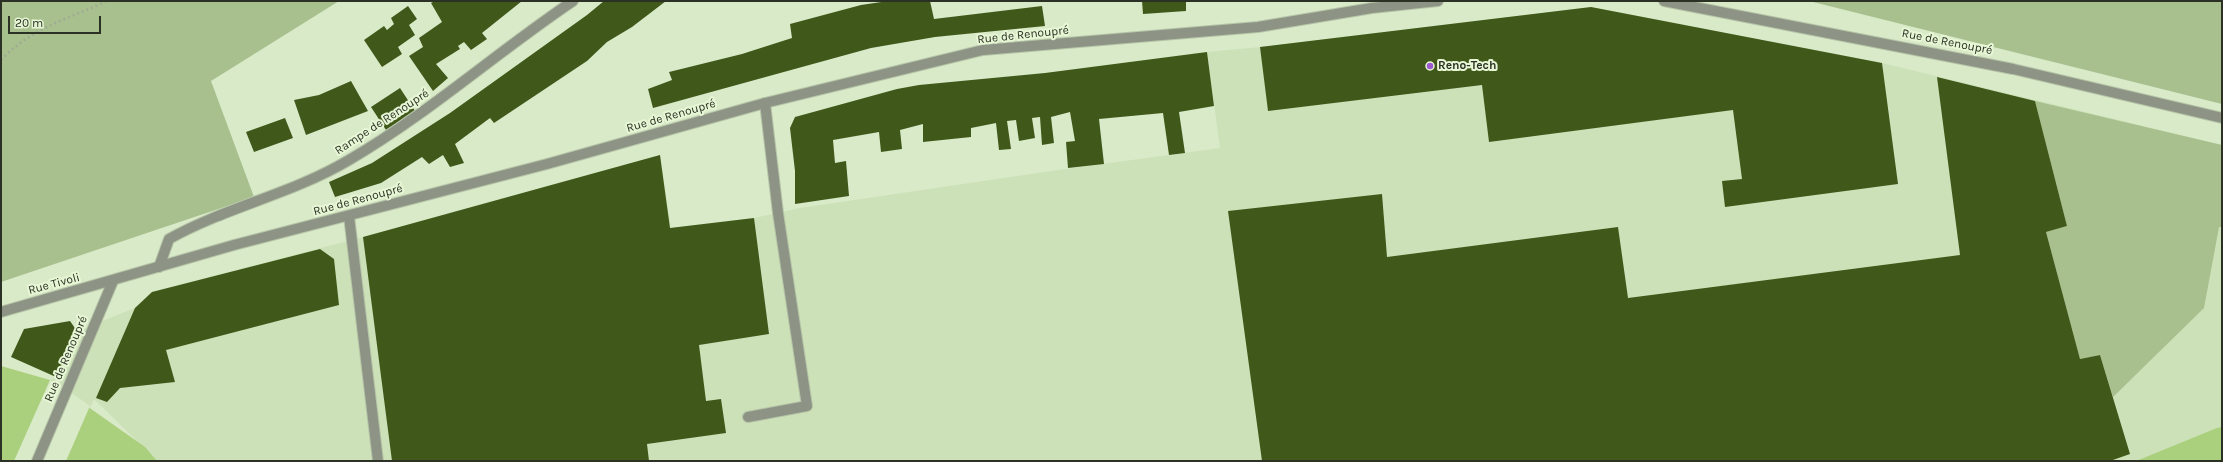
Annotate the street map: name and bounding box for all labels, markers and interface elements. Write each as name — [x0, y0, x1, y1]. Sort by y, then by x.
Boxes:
scale bar — [10, 8, 103, 34]
text: 20 m — [15, 16, 43, 30]
street label: Rue de Renoupré — [977, 23, 1069, 47]
street label: Rue de Renoupré — [1901, 26, 1993, 58]
place label: Reno-Tech — [1438, 59, 1496, 73]
marker: Reno-Tech — [1425, 61, 1435, 71]
street label: Rampe de Renoupré — [332, 86, 432, 158]
street label: Rue de Renoupré — [625, 96, 717, 136]
street label: Rue de Renoupré — [312, 181, 404, 219]
street label: Rue Tivoli — [27, 270, 81, 298]
street label: Rue de Renoupré — [41, 314, 91, 404]

